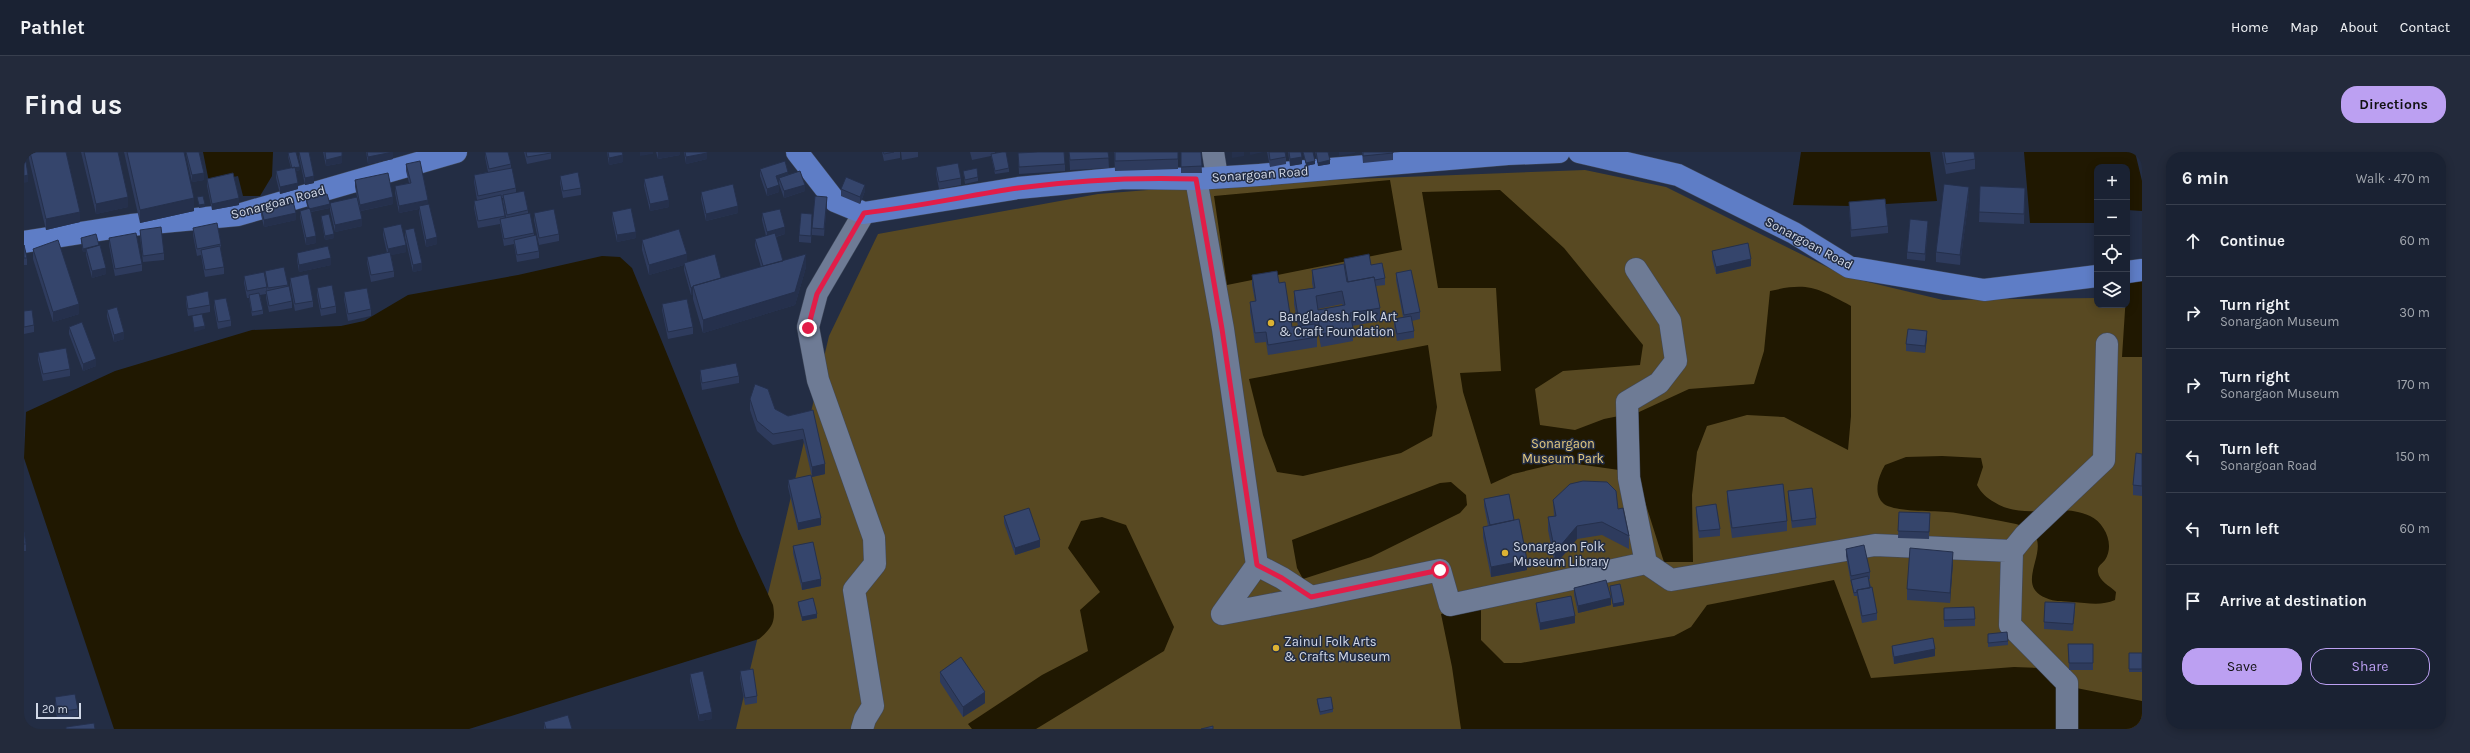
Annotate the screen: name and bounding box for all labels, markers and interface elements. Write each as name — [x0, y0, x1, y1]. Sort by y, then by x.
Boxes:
text: Pathlet — [20, 17, 85, 39]
text: Home — [2231, 19, 2268, 36]
text: Map — [2290, 19, 2318, 36]
text: About — [2340, 19, 2378, 36]
text: Contact — [2400, 19, 2450, 36]
button: Directions — [2341, 86, 2446, 123]
text: Find us — [24, 88, 123, 121]
street label: Sonargoan Road — [1211, 163, 1309, 185]
map controls — [2094, 164, 2130, 308]
button: + — [2094, 164, 2130, 200]
text: 6 min — [2182, 168, 2229, 188]
text: Walk · 470 m — [2356, 171, 2430, 186]
street label: Sonargoan Road — [229, 182, 327, 222]
button: − — [2094, 200, 2130, 236]
street label: Sonargoan Road — [1763, 214, 1855, 272]
icon: ahead — [2182, 230, 2204, 252]
text: Continue — [2220, 232, 2285, 250]
text: 60 m — [2400, 233, 2430, 248]
button: locate — [2094, 236, 2130, 272]
button: layers — [2094, 272, 2130, 308]
text: Turn right — [2220, 296, 2290, 314]
icon: right — [2182, 302, 2204, 324]
text: 30 m — [2399, 305, 2430, 320]
place label: Bangladesh Folk Art & Craft Foundation — [1279, 309, 1397, 339]
text: Sonargaon Museum — [2220, 314, 2339, 329]
marker: Bangladesh Folk Art & Craft Foundation — [1266, 318, 1276, 328]
route end — [799, 319, 817, 337]
text: Turn right — [2220, 368, 2290, 386]
icon: right — [2182, 374, 2204, 396]
text: 170 m — [2397, 377, 2430, 392]
text: Sonargaon Museum — [2220, 386, 2339, 401]
park label: Sonargaon Museum Park — [1522, 436, 1604, 466]
text: Turn left — [2220, 440, 2279, 458]
icon: left — [2182, 446, 2204, 468]
text: 150 m — [2395, 449, 2430, 464]
text: Sonargoan Road — [2220, 458, 2317, 473]
icon: left — [2182, 518, 2204, 540]
text: Turn left — [2220, 520, 2279, 538]
text: 60 m — [2400, 521, 2430, 536]
place label: Sonargaon Folk Museum Library — [1513, 539, 1609, 569]
marker: Sonargaon Folk Museum Library — [1500, 548, 1510, 558]
route start — [1431, 561, 1449, 579]
icon: arrive — [2182, 590, 2204, 612]
text: Arrive at destination — [2220, 592, 2367, 610]
place label: Zainul Folk Arts & Crafts Museum — [1284, 634, 1390, 664]
marker: Zainul Folk Arts & Crafts Museum — [1271, 643, 1281, 653]
button: Save — [2182, 648, 2302, 685]
button: Share — [2310, 648, 2430, 685]
scale bar — [36, 701, 81, 720]
text: 20 m — [42, 703, 68, 716]

